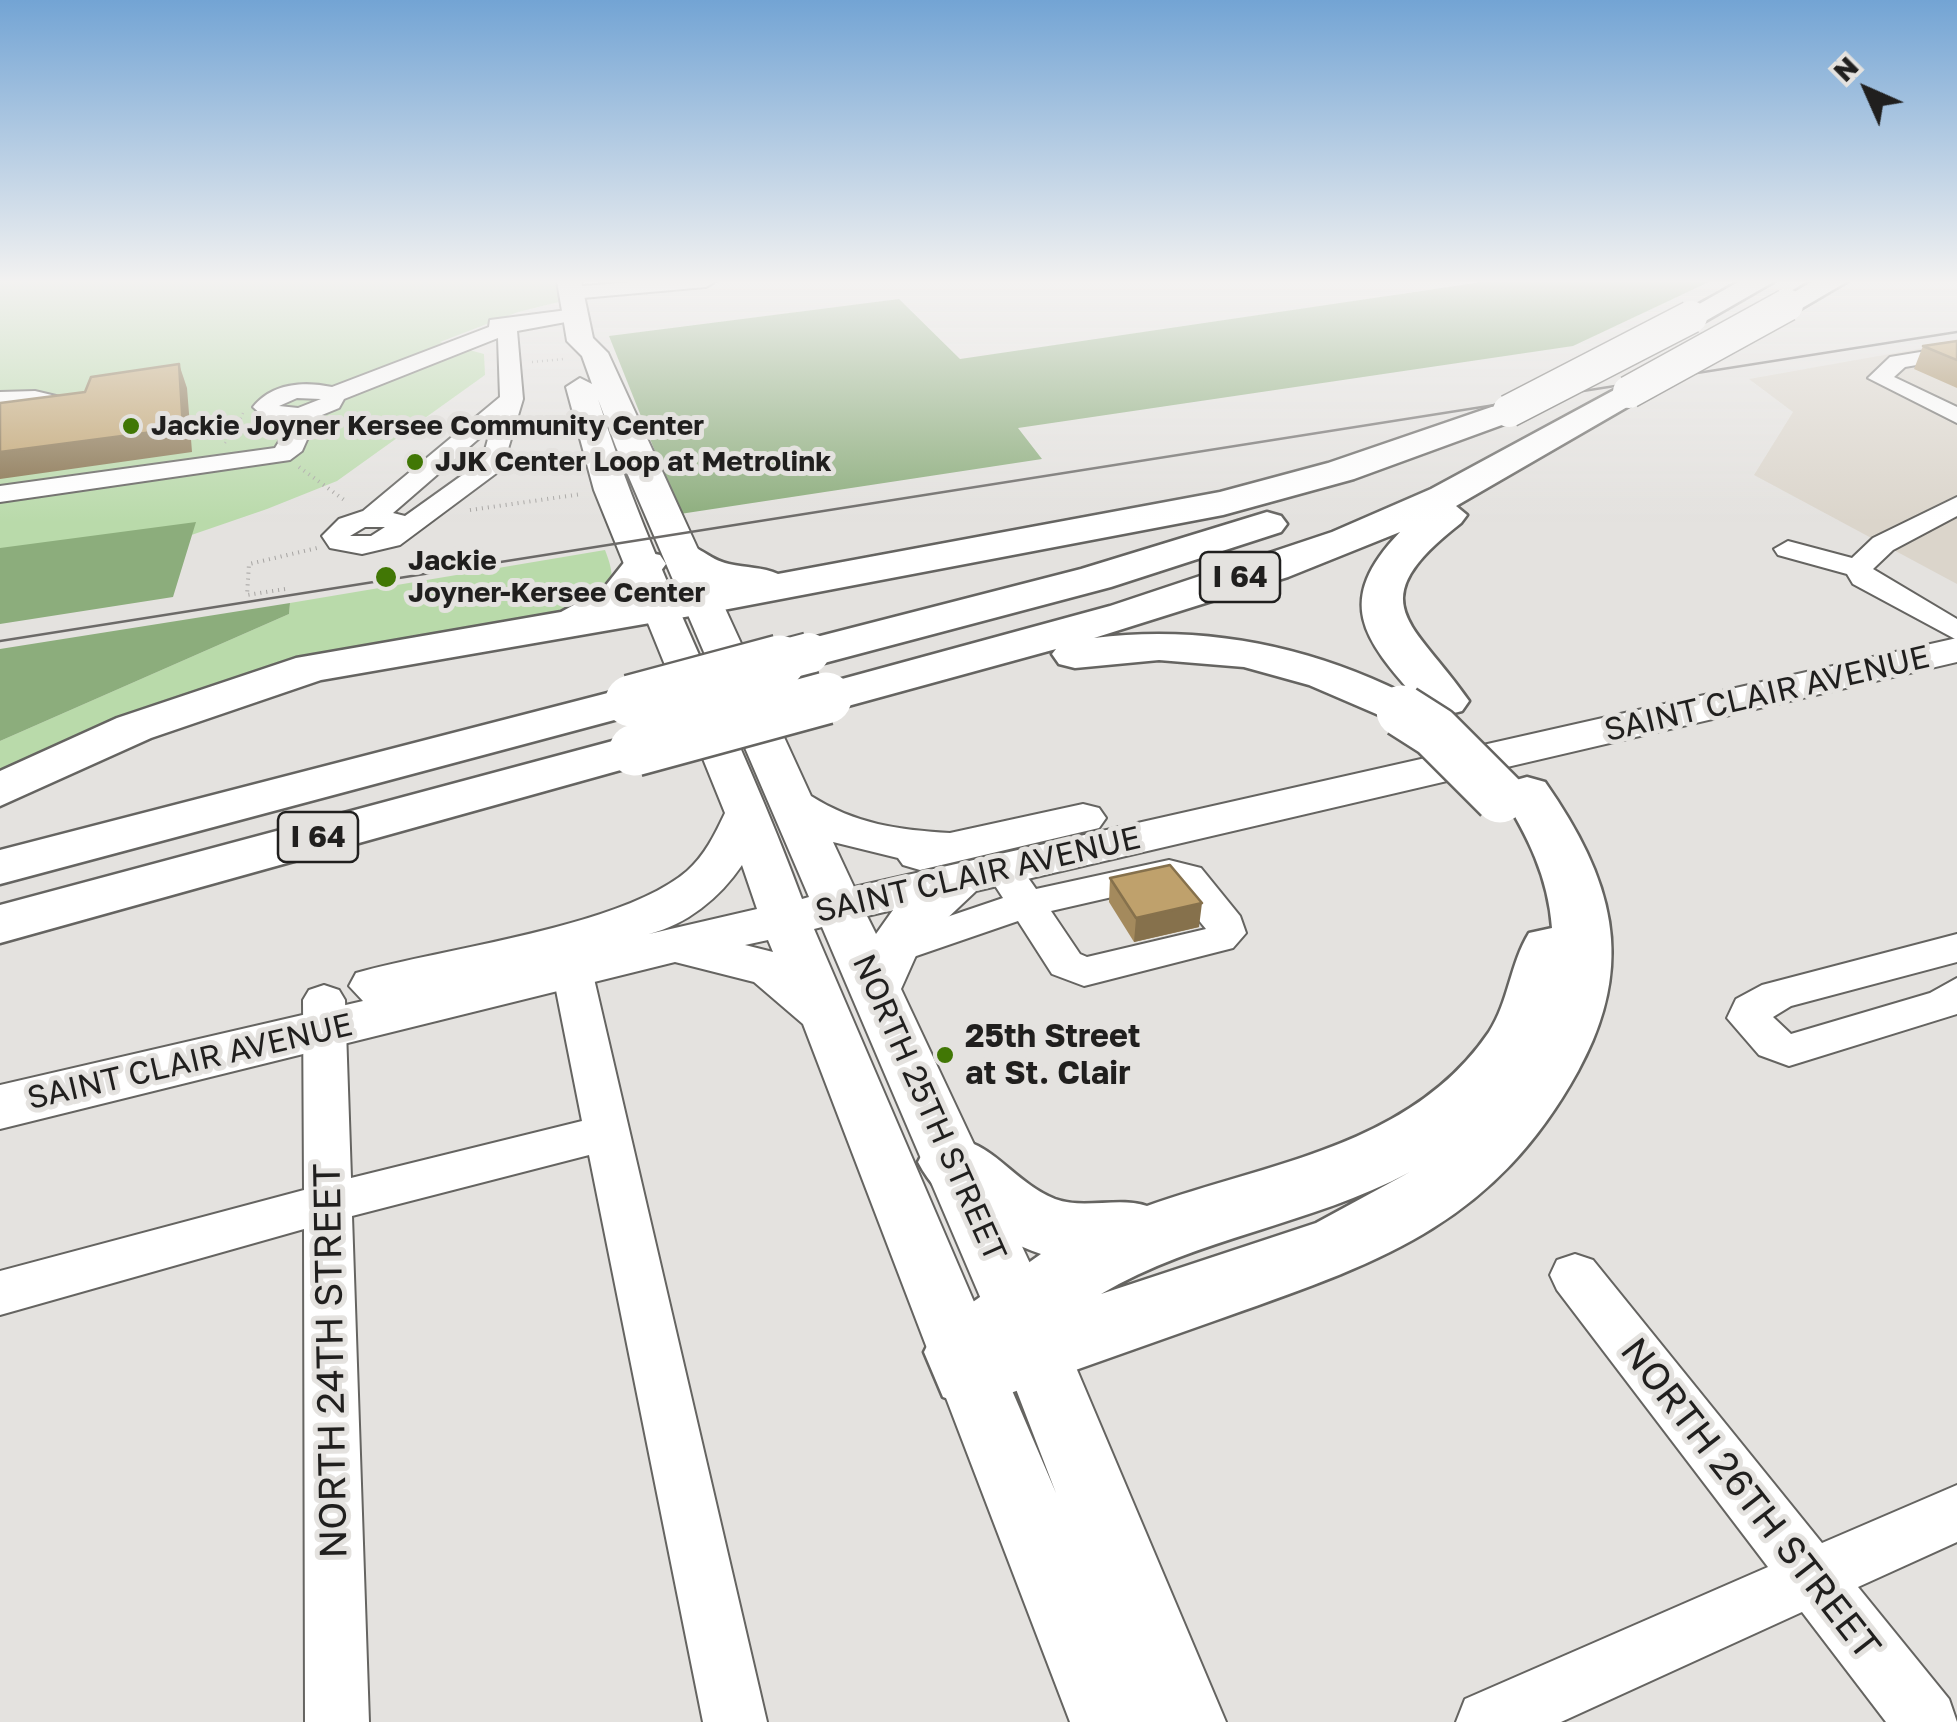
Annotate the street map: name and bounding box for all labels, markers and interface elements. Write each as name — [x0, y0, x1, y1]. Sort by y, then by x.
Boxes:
north arrow — [1817, 40, 1917, 140]
text: N — [1826, 49, 1865, 88]
place label: Jackie Joyner Kersee Community Center — [151, 409, 704, 443]
marker: Jackie Joyner Kersee Community Center — [120, 415, 142, 437]
place label: JJK Center Loop at Metrolink — [435, 445, 831, 479]
marker: JJK Center Loop at Metrolink — [404, 451, 426, 473]
place label: Jackie Joyner-Kersee Center — [408, 544, 705, 610]
road number: I 64 — [1200, 552, 1280, 602]
marker: Jackie Joyner-Kersee Center — [373, 564, 399, 590]
street label: SAINT CLAIR AVENUE — [1601, 638, 1933, 750]
road number: I 64 — [278, 812, 358, 862]
street label: SAINT CLAIR AVENUE — [812, 819, 1144, 931]
street label: NORTH 25TH STREET — [844, 949, 1014, 1267]
street label: SAINT CLAIR AVENUE — [24, 1006, 356, 1118]
place label: 25th Street at St. Clair — [965, 1018, 1141, 1093]
marker: 25th Street at St. Clair — [934, 1044, 956, 1066]
street label: NORTH 24TH STREET — [305, 1163, 357, 1559]
street label: NORTH 26TH STREET — [1610, 1329, 1890, 1669]

